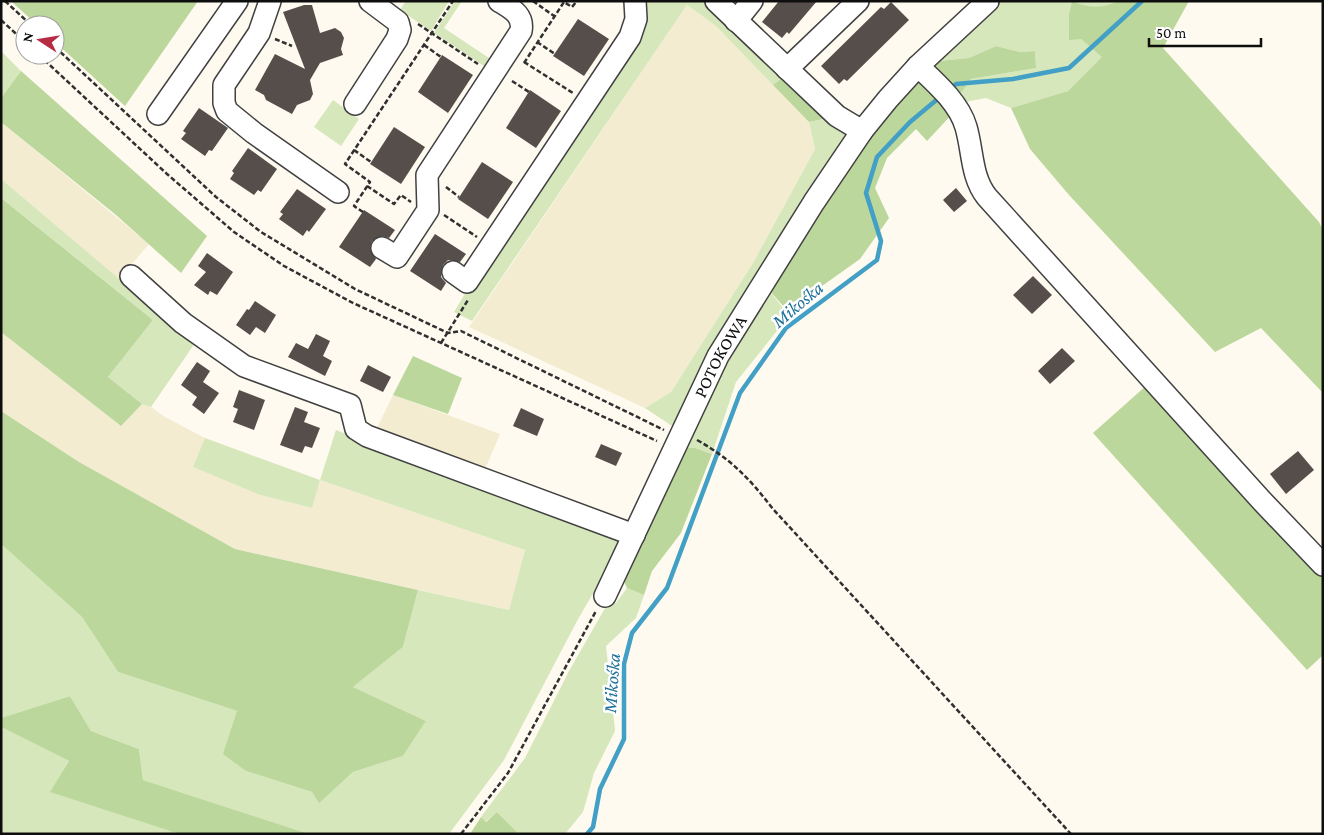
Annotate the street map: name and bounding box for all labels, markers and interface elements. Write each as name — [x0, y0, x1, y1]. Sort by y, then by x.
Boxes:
north arrow — [15, 15, 65, 65]
scale bar — [1149, 15, 1262, 47]
text: 50 m — [1156, 25, 1186, 41]
text: N — [18, 31, 36, 44]
water label: Mikośka — [767, 277, 827, 332]
street label: POTOKOWA — [690, 311, 751, 401]
water label: Mikośka — [599, 652, 624, 715]

